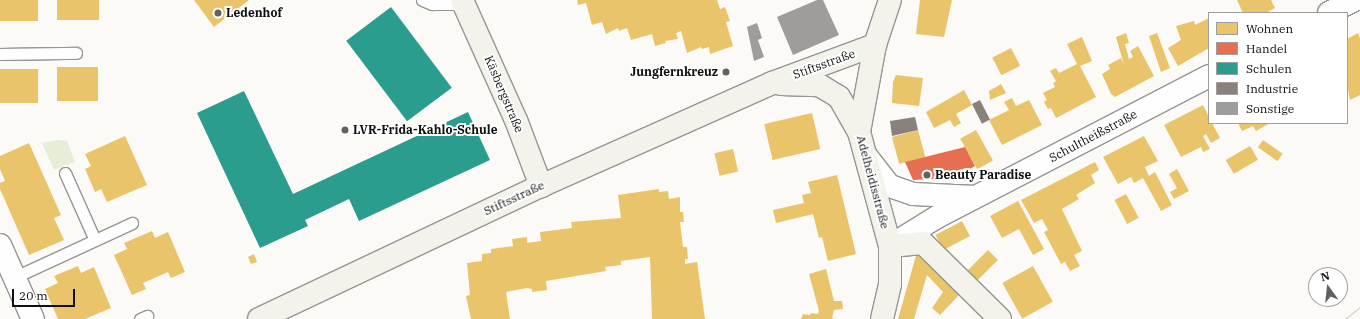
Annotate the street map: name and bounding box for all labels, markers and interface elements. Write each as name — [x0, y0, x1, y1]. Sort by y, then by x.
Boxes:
place label: Ledenhof — [226, 6, 282, 20]
marker: Ledenhof — [213, 8, 223, 18]
legend — [1208, 12, 1348, 124]
text: Wohnen — [1246, 21, 1293, 36]
text: Handel — [1246, 41, 1287, 56]
street label: Stiftsstraße — [791, 46, 857, 82]
street label: Käsbergstraße — [481, 53, 527, 135]
text: Schulen — [1246, 61, 1292, 76]
place label: Jungfernkreuz — [630, 65, 718, 79]
marker: Jungfernkreuz — [721, 67, 731, 77]
text: Industrie — [1246, 81, 1298, 96]
text: Sonstige — [1246, 101, 1294, 116]
street label: Schultheißstraße — [1047, 107, 1139, 165]
place label: LVR-Frida-Kahlo-Schule — [353, 123, 497, 137]
marker: LVR-Frida-Kahlo-Schule — [340, 125, 350, 135]
street label: Adelheidisstraße — [854, 134, 892, 230]
place label: Beauty Paradise — [935, 168, 1031, 182]
marker: Beauty Paradise — [922, 170, 932, 180]
street label: Stiftsstraße — [481, 178, 547, 218]
north arrow — [1308, 267, 1348, 307]
text: N — [1319, 268, 1331, 284]
scale bar — [14, 281, 77, 307]
text: 20 m — [19, 288, 48, 303]

